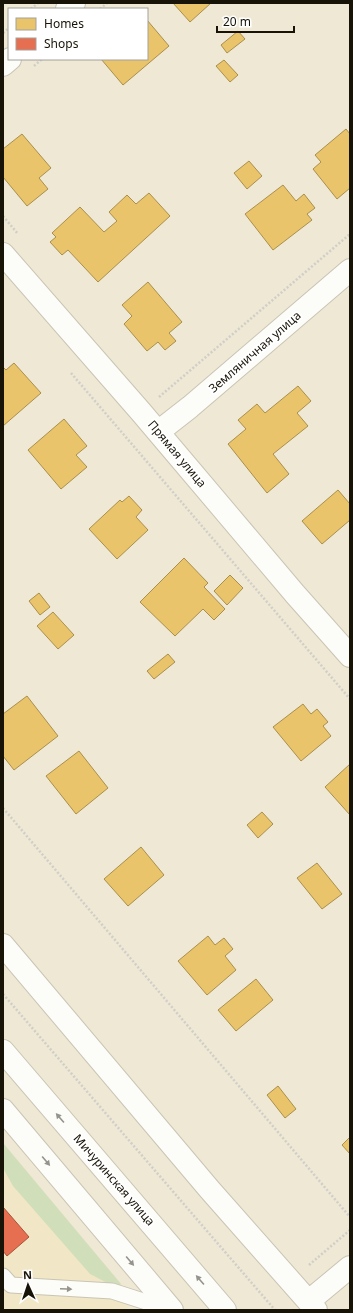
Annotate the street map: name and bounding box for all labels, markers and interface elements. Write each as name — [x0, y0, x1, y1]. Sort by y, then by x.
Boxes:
legend — [8, 8, 148, 60]
scale bar — [217, 8, 294, 34]
text: 20 m — [223, 13, 251, 30]
text: Homes — [44, 15, 84, 32]
text: Shops — [44, 35, 79, 52]
street label: Земляничная улица — [205, 307, 304, 396]
street label: Прямая улица — [144, 416, 211, 491]
one-way arrow — [56, 1113, 65, 1123]
street label: Мичуринская улица — [70, 1130, 159, 1229]
one-way arrow — [42, 1156, 51, 1167]
one-way arrow — [126, 1255, 135, 1266]
north arrow — [8, 1265, 48, 1305]
text: N — [23, 1267, 32, 1282]
one-way arrow — [195, 1275, 204, 1286]
one-way arrow — [60, 1285, 72, 1292]

